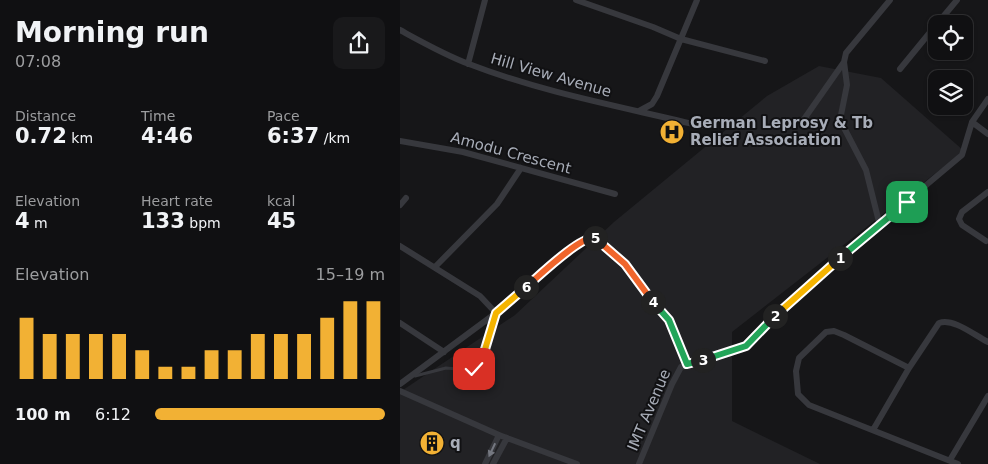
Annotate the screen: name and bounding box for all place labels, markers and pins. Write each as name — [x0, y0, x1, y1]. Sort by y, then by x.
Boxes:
place label: German Leprosy & Tb Relief Association — [690, 114, 873, 149]
hospital icon: German Leprosy & Tb Relief Association — [659, 119, 685, 145]
pin — [886, 181, 928, 223]
pin: 5 — [582, 226, 608, 250]
pin: 1 — [828, 246, 852, 270]
pin: 6 — [514, 274, 538, 300]
pin: 4 — [640, 290, 666, 314]
pin: 2 — [762, 304, 788, 328]
pin — [453, 348, 495, 390]
pin: 3 — [690, 348, 716, 372]
building icon: q — [419, 430, 445, 456]
place label: q — [450, 434, 461, 452]

